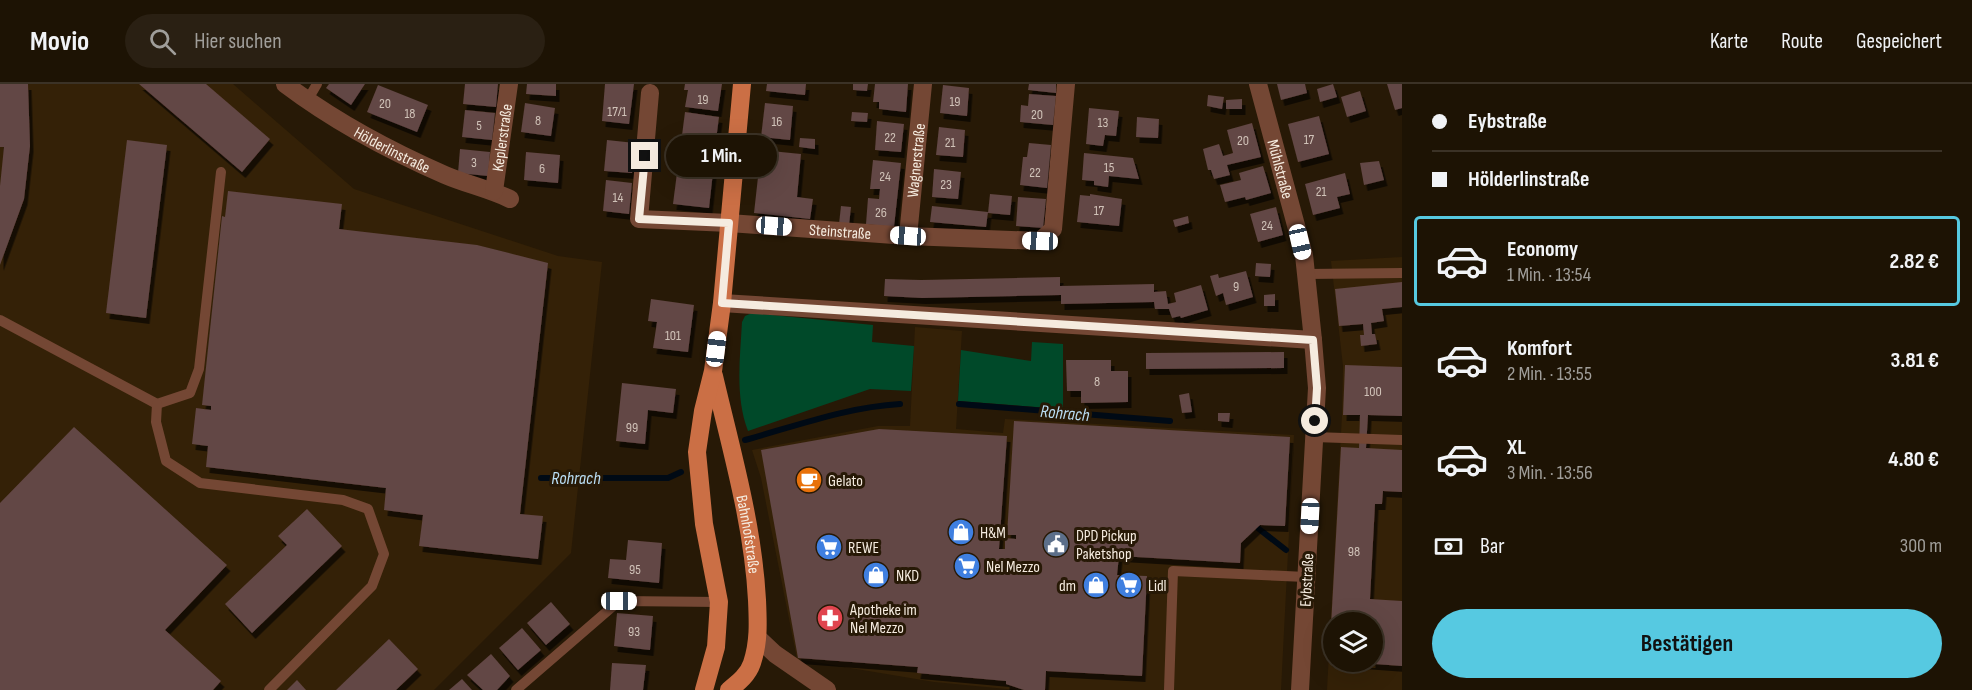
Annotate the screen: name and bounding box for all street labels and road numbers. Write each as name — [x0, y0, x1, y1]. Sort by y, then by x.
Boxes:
street label: Keplerstraße — [489, 103, 517, 173]
street label: Wagnerstraße — [904, 122, 930, 199]
street label: Hölderlinstraße — [350, 123, 433, 178]
street label: Mühlstraße — [1262, 138, 1296, 201]
street label: Steinstraße — [808, 221, 872, 244]
street label: Bahnhofstraße — [731, 493, 763, 575]
street label: Eybstraße — [1297, 553, 1318, 607]

